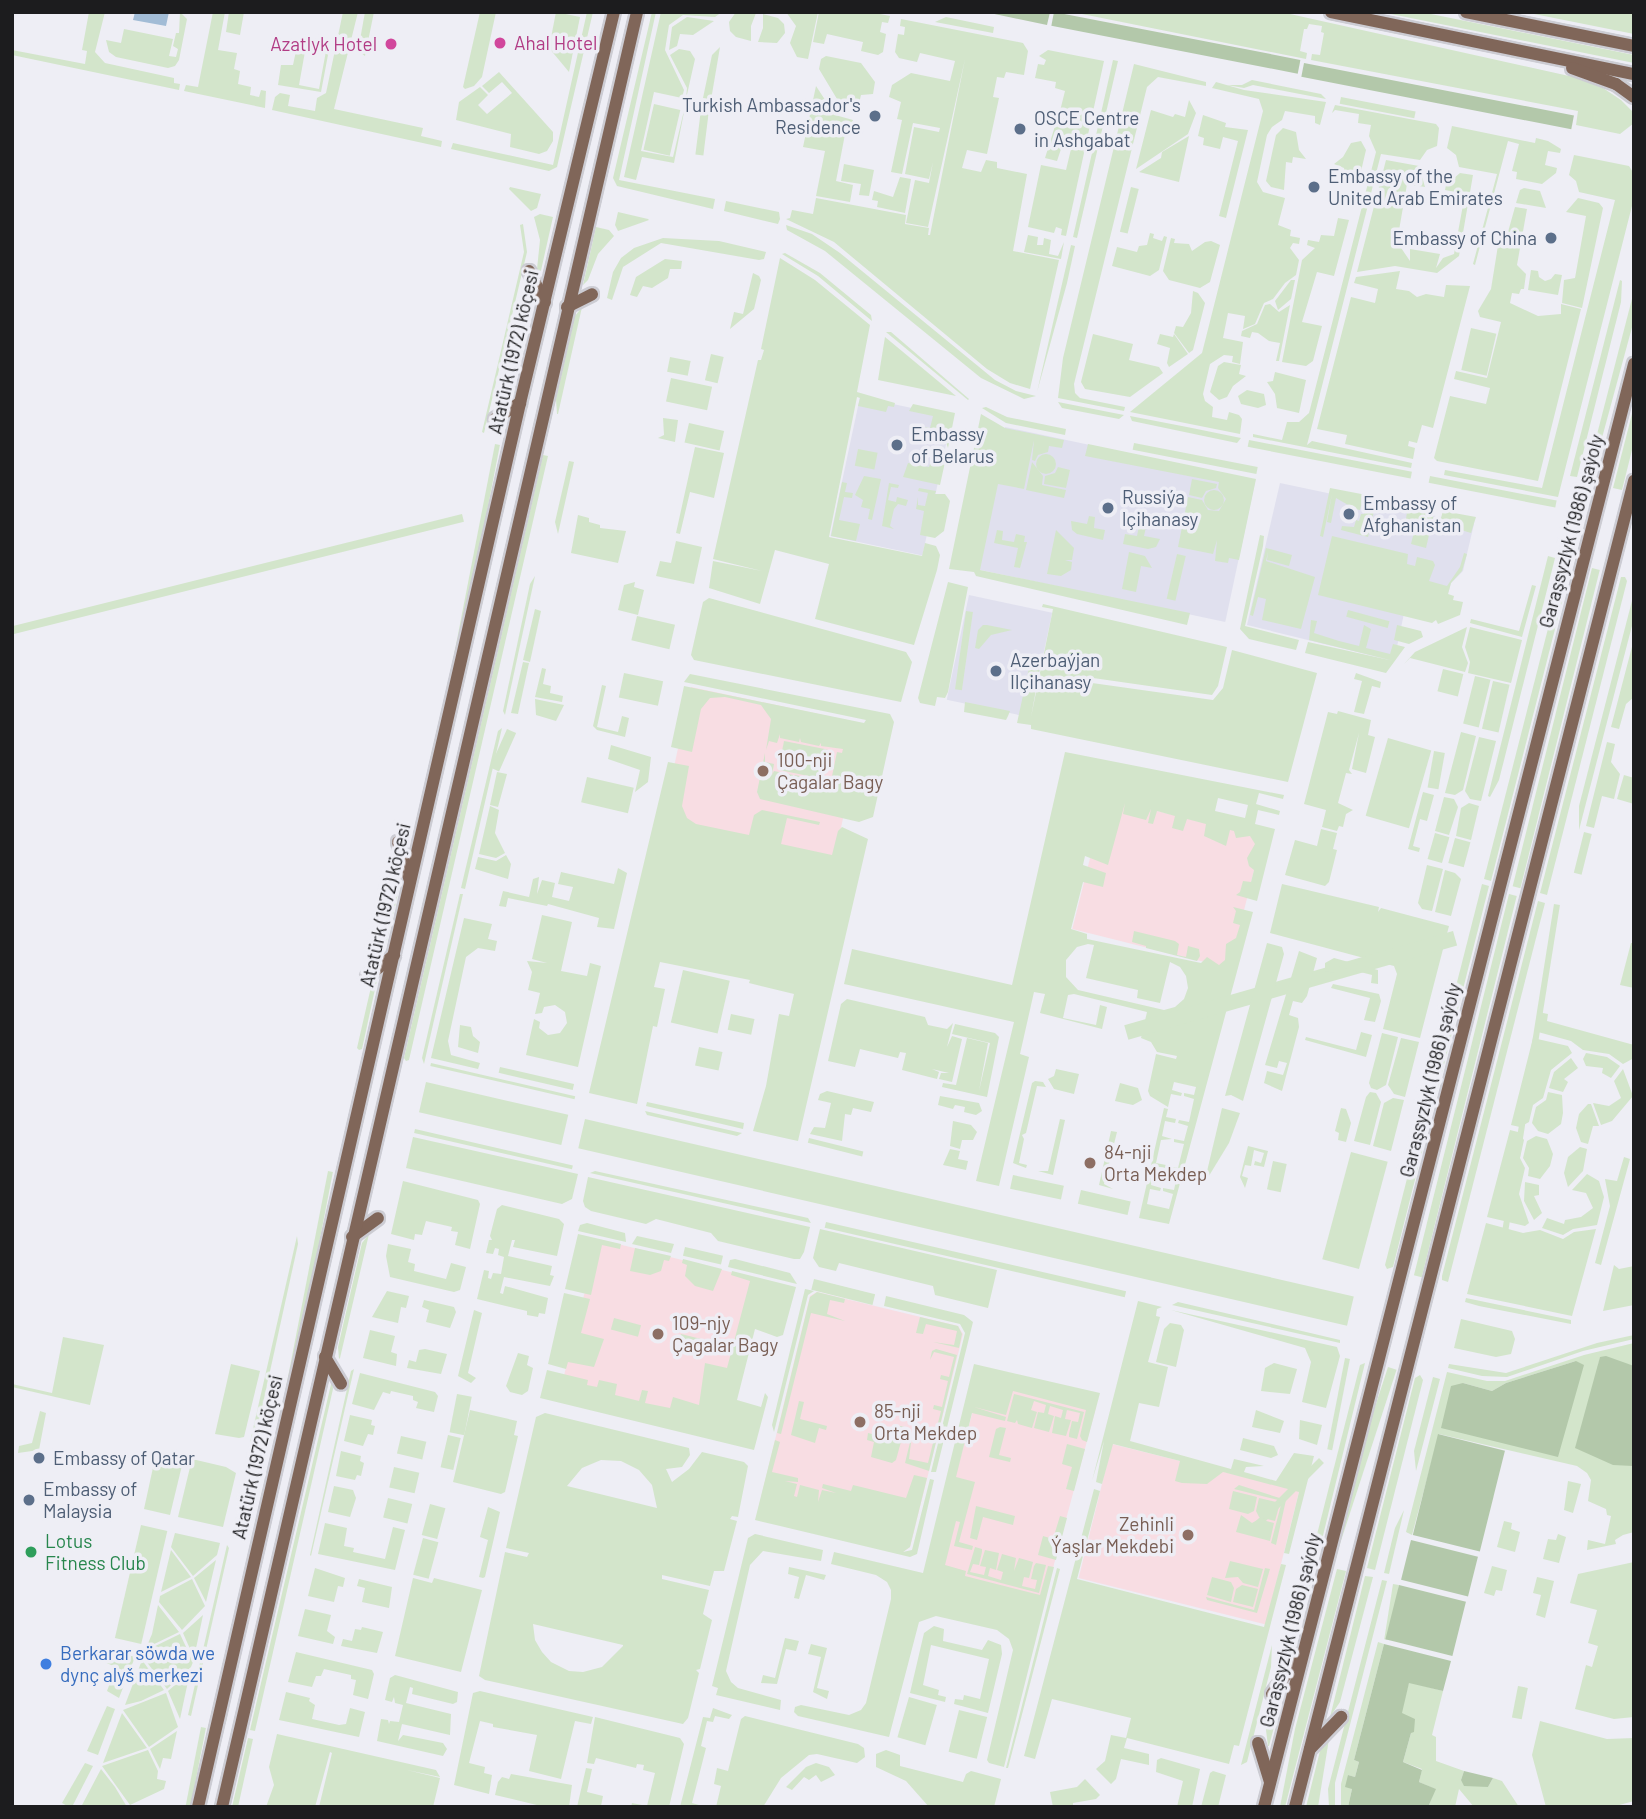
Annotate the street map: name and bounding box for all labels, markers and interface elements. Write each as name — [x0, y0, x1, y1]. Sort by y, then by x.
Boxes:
place label: Ahal Hotel — [514, 32, 597, 54]
place label: Azatlyk Hotel — [270, 33, 377, 55]
marker: Ahal Hotel — [492, 35, 508, 51]
marker: Azatlyk Hotel — [383, 36, 399, 52]
place label: Turkish Ambassador's Residence — [682, 94, 861, 138]
place label: OSCE Centre in Ashgabat — [1034, 107, 1139, 151]
marker: Turkish Ambassador's Residence — [867, 108, 883, 124]
marker: OSCE Centre in Ashgabat — [1012, 121, 1028, 137]
place label: Embassy of the United Arab Emirates — [1328, 165, 1503, 209]
marker: Embassy of the United Arab Emirates — [1306, 179, 1322, 195]
place label: Embassy of China — [1392, 227, 1537, 249]
marker: Embassy of China — [1543, 230, 1559, 246]
street label: Atatürk (1972) köçesi — [483, 268, 543, 436]
place label: Embassy of Belarus — [911, 423, 994, 467]
street label: Garaşsyzlyk (1986) şaýoly — [1534, 432, 1608, 630]
marker: Embassy of Belarus — [889, 437, 905, 453]
place label: Russiýa lçihanasy — [1122, 486, 1198, 530]
place label: Embassy of Afghanistan — [1363, 492, 1461, 536]
marker: Russiýa lçihanasy — [1100, 500, 1116, 516]
marker: Embassy of Afghanistan — [1341, 506, 1357, 522]
place label: Azerbaýjan Ilçihanasy — [1010, 649, 1100, 693]
marker: Azerbaýjan Ilçihanasy — [988, 663, 1004, 679]
place label: 100-nji Çagalar Bagy — [777, 749, 883, 793]
marker: 100-nji Çagalar Bagy — [755, 763, 771, 779]
street label: Atatürk (1972) köçesi — [355, 821, 415, 989]
street label: Garaşsyzlyk (1986) şaýoly — [1395, 980, 1465, 1180]
place label: 84-nji Orta Mekdep — [1104, 1141, 1207, 1185]
marker: 84-nji Orta Mekdep — [1082, 1155, 1098, 1171]
place label: 109-njy Çagalar Bagy — [672, 1312, 778, 1356]
marker: 109-njy Çagalar Bagy — [650, 1326, 666, 1342]
street label: Atatürk (1972) köçesi — [227, 1373, 287, 1541]
place label: 85-nji Orta Mekdep — [874, 1400, 977, 1444]
marker: 85-nji Orta Mekdep — [852, 1414, 868, 1430]
place label: Embassy of Qatar — [53, 1447, 195, 1469]
marker: Embassy of Qatar — [31, 1450, 47, 1466]
place label: Embassy of Malaysia — [43, 1478, 137, 1522]
marker: Embassy of Malaysia — [21, 1492, 37, 1508]
place label: Zehinli Ýaşlar Mekdebi — [1051, 1513, 1174, 1557]
marker: Zehinli Ýaşlar Mekdebi — [1180, 1527, 1196, 1543]
place label: Lotus Fitness Club — [45, 1530, 146, 1574]
street label: Garaşsyzlyk (1986) şaýoly — [1255, 1530, 1325, 1730]
marker: Lotus Fitness Club — [23, 1544, 39, 1560]
place label: Berkarar söwda we dynç alyš merkezi — [60, 1642, 215, 1686]
marker: Berkarar söwda we dynç alyš merkezi — [38, 1656, 54, 1672]

